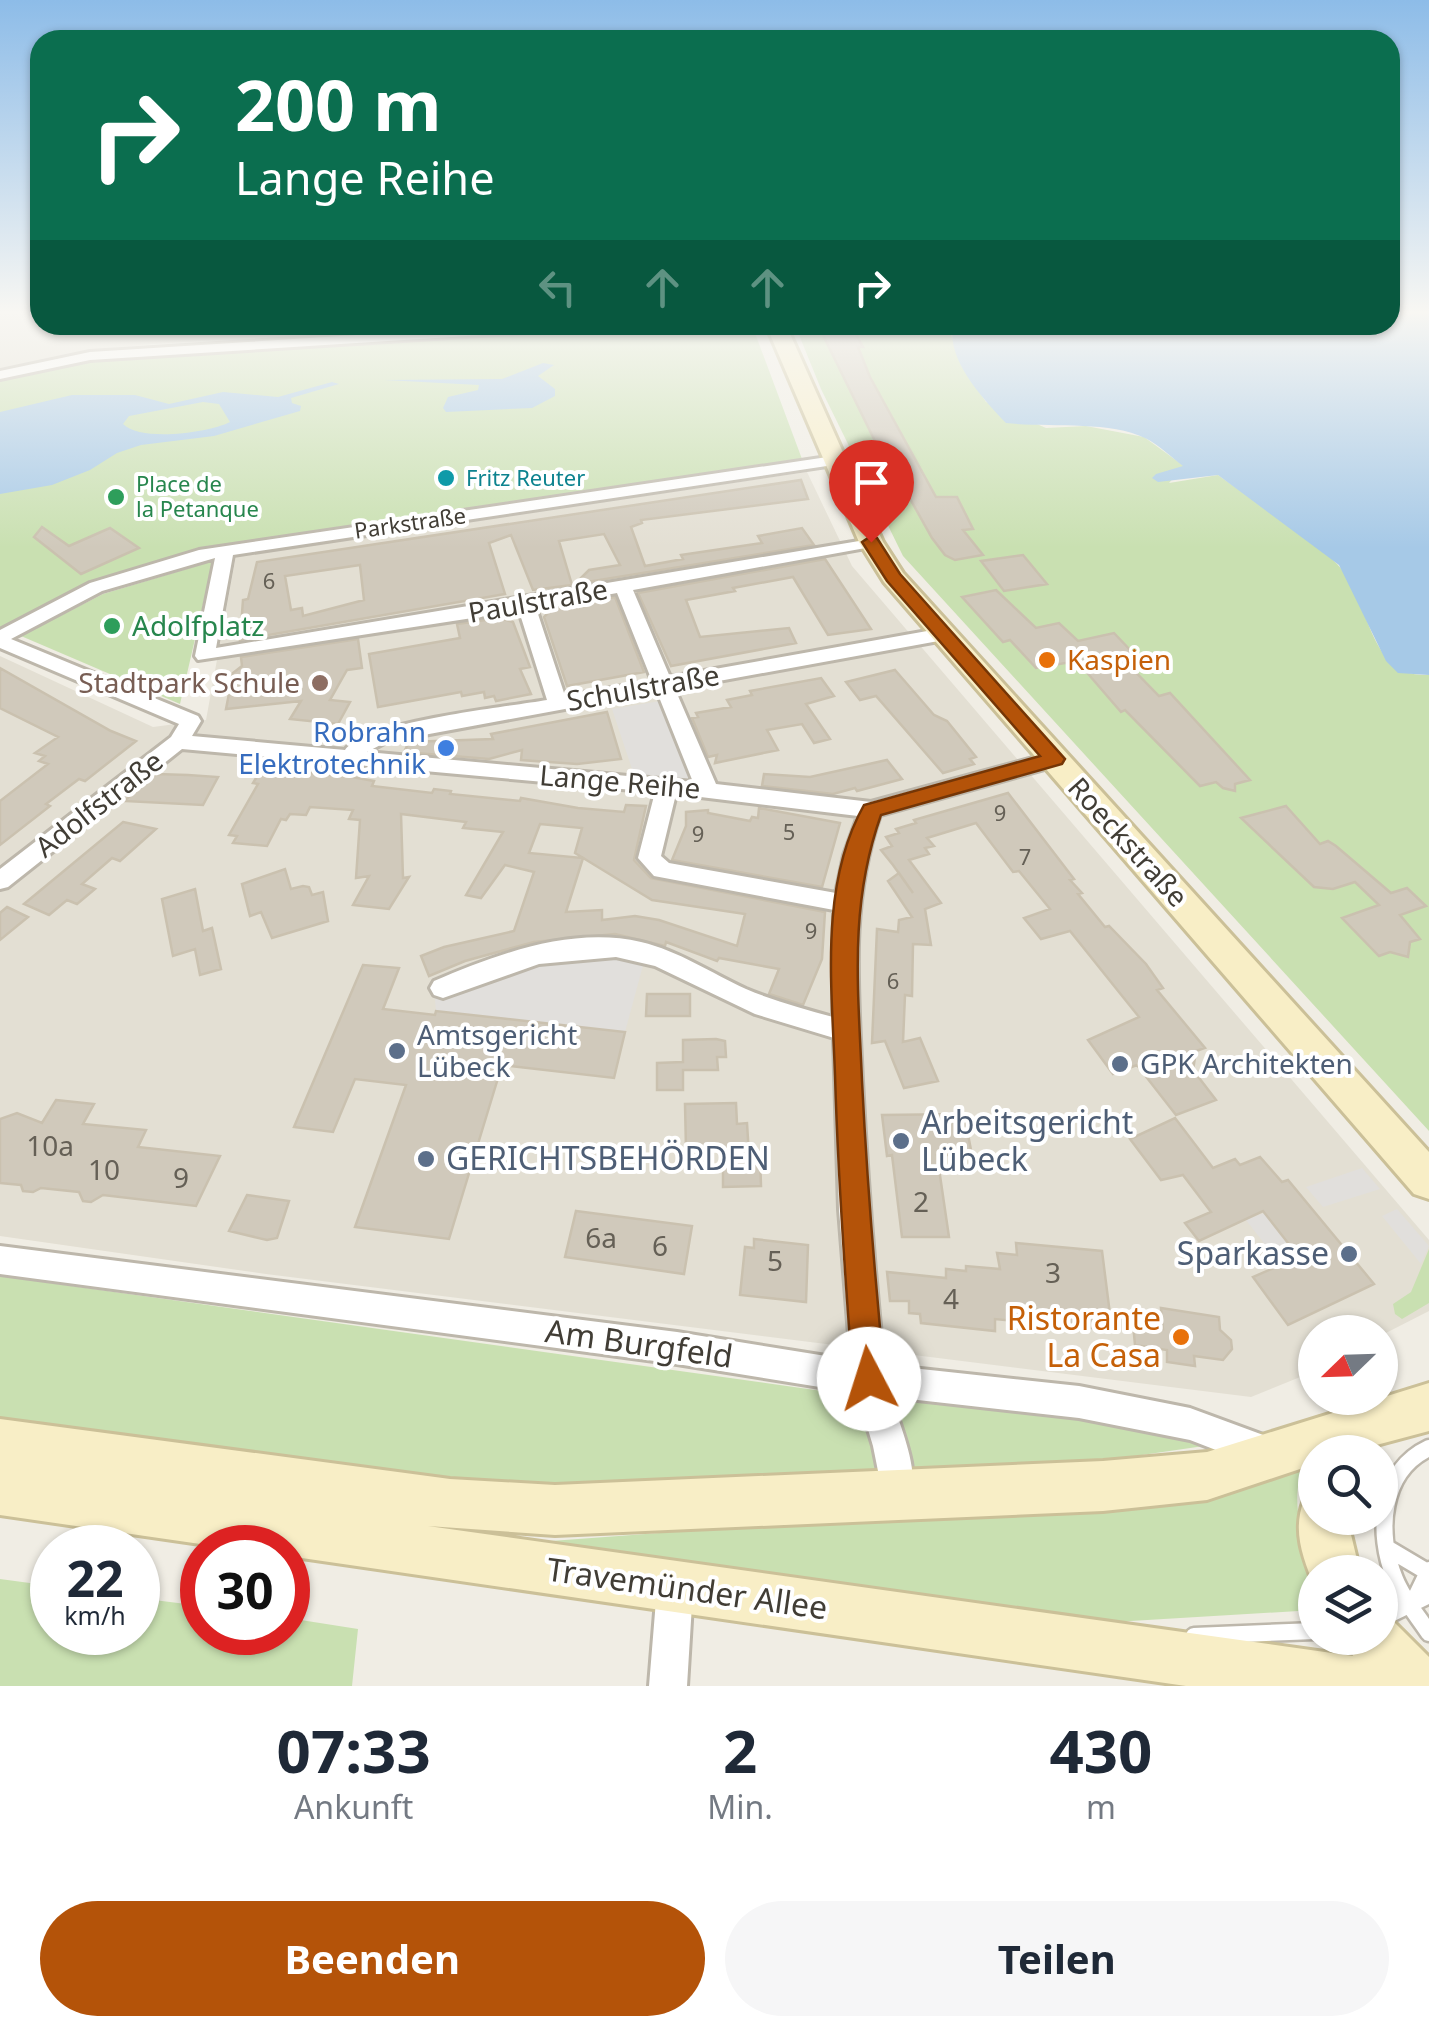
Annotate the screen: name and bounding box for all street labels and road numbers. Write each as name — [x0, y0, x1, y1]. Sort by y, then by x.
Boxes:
street label: Parkstraße — [352, 499, 468, 545]
street label: Paulstraße — [465, 569, 610, 631]
street label: Schulstraße — [564, 655, 722, 719]
street label: Adolfstraße — [27, 741, 170, 865]
street label: Lange Reihe — [538, 755, 702, 807]
street label: Roeckstraße — [1060, 768, 1197, 914]
street label: Am Burgfeld — [543, 1308, 736, 1377]
street label: Travemünder Allee — [544, 1547, 830, 1628]

